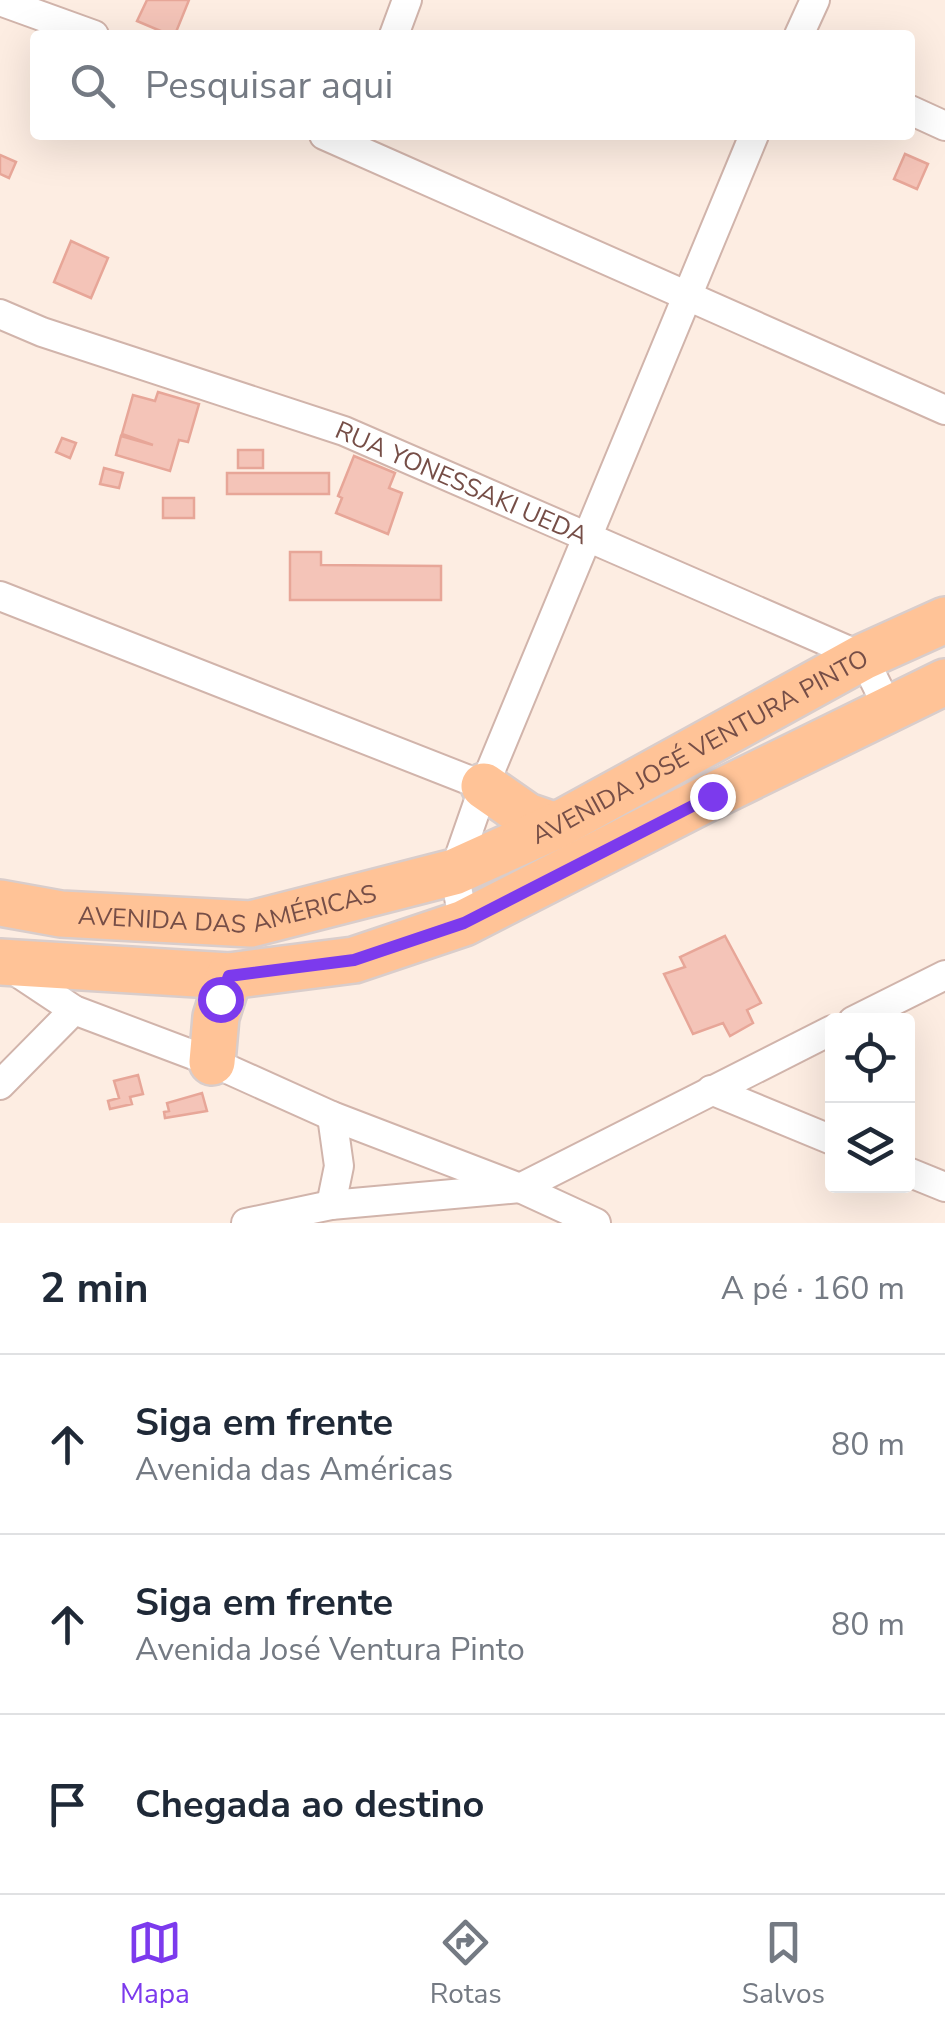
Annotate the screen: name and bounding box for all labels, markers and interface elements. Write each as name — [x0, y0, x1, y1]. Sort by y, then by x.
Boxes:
search box — [30, 30, 915, 140]
icon: search — [65, 58, 120, 113]
text: Pesquisar aqui — [145, 60, 393, 111]
street label: RUA YONESSAKI UEDA — [330, 413, 593, 553]
street label: AVENIDA JOSÉ VENTURA PINTO — [527, 641, 875, 853]
route end — [690, 774, 736, 820]
street label: AVENIDA DAS AMÉRICAS — [77, 877, 380, 942]
route start — [198, 977, 244, 1023]
map controls — [825, 1013, 915, 1193]
button: locate — [825, 1013, 915, 1103]
button: layers — [825, 1103, 915, 1193]
text: 2 min — [40, 1260, 149, 1317]
text: A pé · 160 m — [721, 1267, 905, 1310]
text: Siga em frente — [135, 1397, 393, 1448]
icon: ahead — [40, 1417, 95, 1472]
text: 80 m — [831, 1423, 905, 1466]
text: Avenida das Américas — [135, 1448, 453, 1491]
text: Siga em frente — [135, 1577, 393, 1628]
icon: ahead — [40, 1597, 95, 1652]
text: 80 m — [831, 1603, 905, 1646]
text: Avenida José Ventura Pinto — [135, 1628, 525, 1671]
icon: arrive — [40, 1777, 95, 1832]
text: Chegada ao destino — [135, 1779, 484, 1830]
tab: Mapa — [120, 1915, 190, 2013]
tab: Rotas — [430, 1915, 502, 2013]
tab: Salvos — [742, 1915, 825, 2013]

